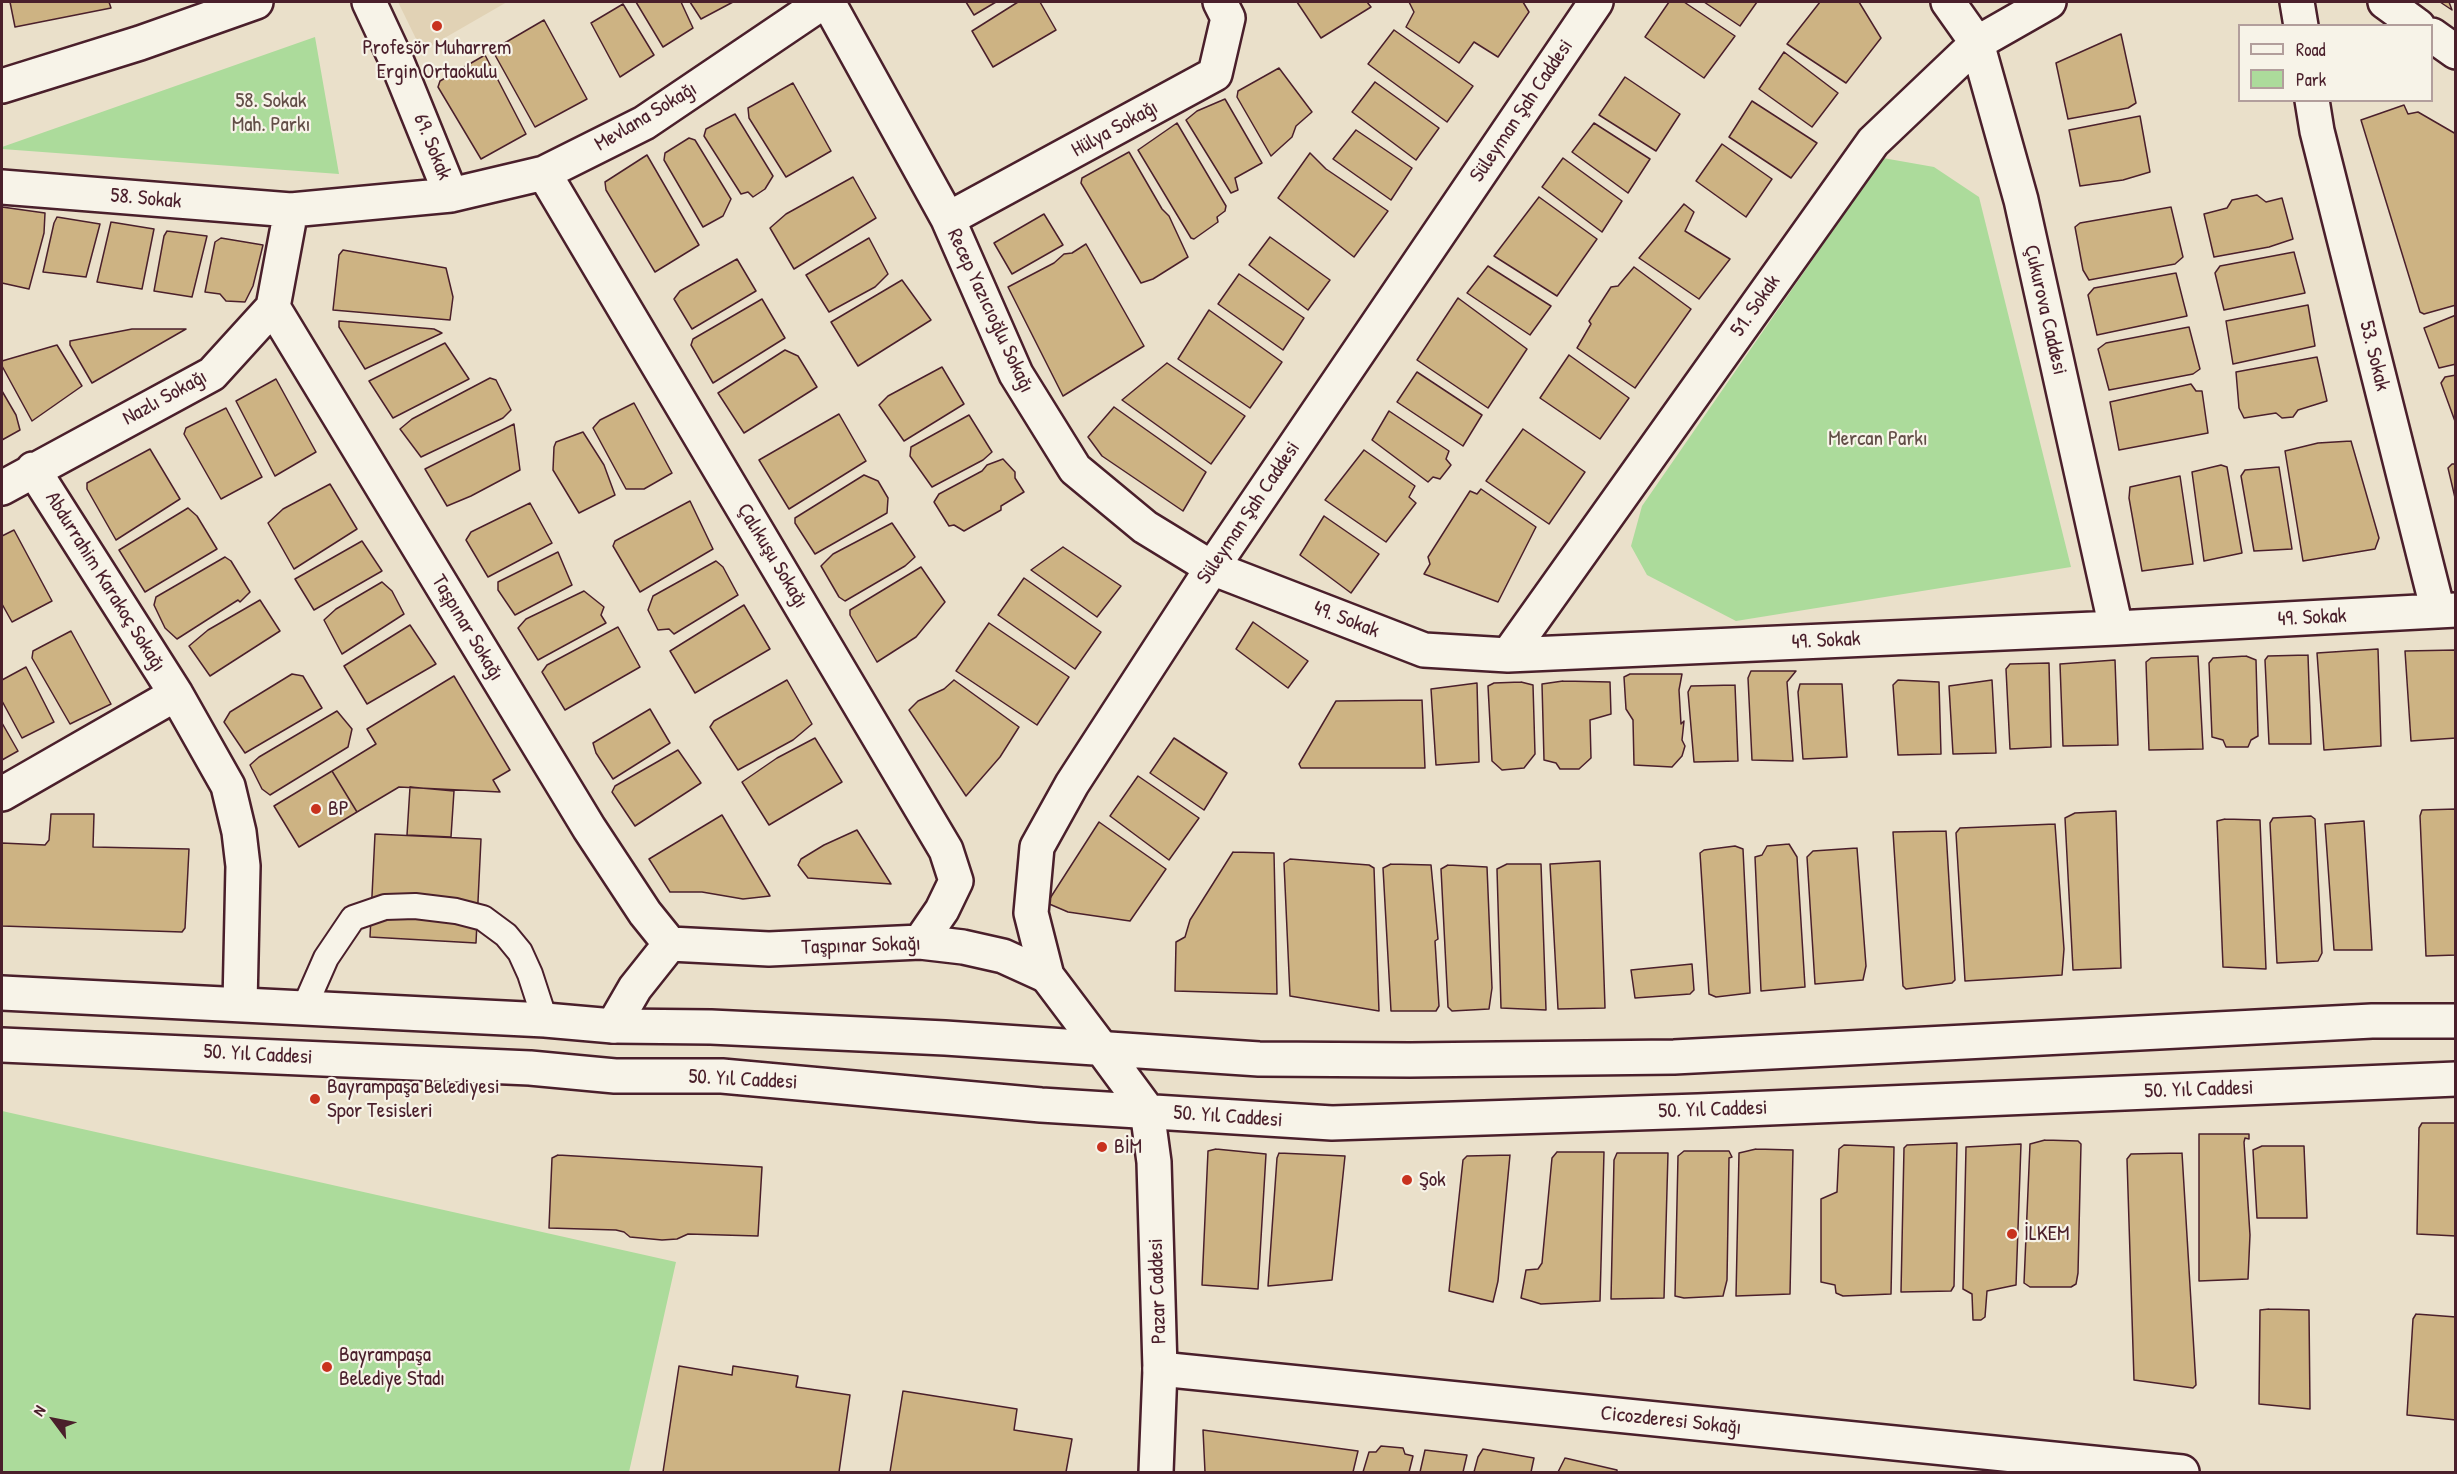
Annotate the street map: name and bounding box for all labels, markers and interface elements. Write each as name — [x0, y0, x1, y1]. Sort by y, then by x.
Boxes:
marker: Profesör Muharrem Ergin Ortaokulu — [430, 19, 444, 33]
legend — [2238, 24, 2433, 102]
place label: Profesör Muharrem Ergin Ortaokulu — [363, 35, 511, 85]
street label: Süleyman Şah Caddesi — [1465, 35, 1579, 187]
text: Road — [2296, 37, 2326, 62]
text: Park — [2296, 67, 2326, 92]
street label: Mevlana Sokağı — [590, 77, 702, 157]
park label: 58. Sokak Mah. Parkı — [232, 88, 310, 138]
street label: Hülya Sokağı — [1067, 95, 1163, 163]
street label: 69. Sokak — [407, 110, 457, 184]
street label: 58. Sokak — [110, 183, 182, 215]
street label: Recep Yazıcıoğlu Sokağı — [941, 225, 1039, 397]
street label: Çukurova Caddesi — [2018, 243, 2072, 377]
street label: 51. Sokak — [1726, 270, 1786, 342]
street label: 53. Sokak — [2353, 318, 2395, 394]
street label: Nazlı Sokağı — [118, 365, 212, 431]
park label: Mercan Parkı — [1828, 426, 1928, 452]
street label: Süleyman Şah Caddesi — [1192, 437, 1306, 589]
street label: Abdurrahim Karakoç Sokağı — [39, 487, 171, 677]
street label: Çalıkuşu Sokağı — [731, 499, 813, 613]
street label: Taşpınar Sokağı — [425, 570, 509, 686]
street label: 49. Sokak — [1309, 596, 1383, 644]
street label: 49. Sokak — [2277, 604, 2347, 632]
street label: 49. Sokak — [1791, 627, 1861, 655]
place label: BP — [328, 796, 349, 822]
marker: BP — [309, 802, 323, 816]
street label: Taşpınar Sokağı — [801, 931, 921, 961]
street label: 50. Yıl Caddesi — [203, 1040, 313, 1070]
street label: 50. Yıl Caddesi — [688, 1065, 798, 1095]
place label: Bayrampaşa Belediyesi Spor Tesisleri — [327, 1074, 500, 1124]
street label: 50. Yıl Caddesi — [2144, 1076, 2254, 1104]
marker: Bayrampaşa Belediyesi Spor Tesisleri — [308, 1092, 322, 1106]
street label: 50. Yıl Caddesi — [1658, 1096, 1768, 1124]
street label: 50. Yıl Caddesi — [1173, 1101, 1283, 1133]
place label: BİM — [1114, 1134, 1142, 1160]
marker: BİM — [1095, 1140, 1109, 1154]
place label: Şok — [1419, 1167, 1446, 1193]
marker: Şok — [1400, 1173, 1414, 1187]
place label: İLKEM — [2024, 1221, 2070, 1247]
marker: İLKEM — [2005, 1227, 2019, 1241]
street label: Pazar Caddesi — [1144, 1238, 1172, 1344]
place label: Bayrampaşa Belediye Stadı — [339, 1342, 445, 1392]
marker: Bayrampaşa Belediye Stadı — [320, 1360, 334, 1374]
north arrow — [24, 1390, 84, 1450]
text: N — [27, 1401, 50, 1420]
street label: Cicozderesi Sokağı — [1599, 1401, 1743, 1441]

